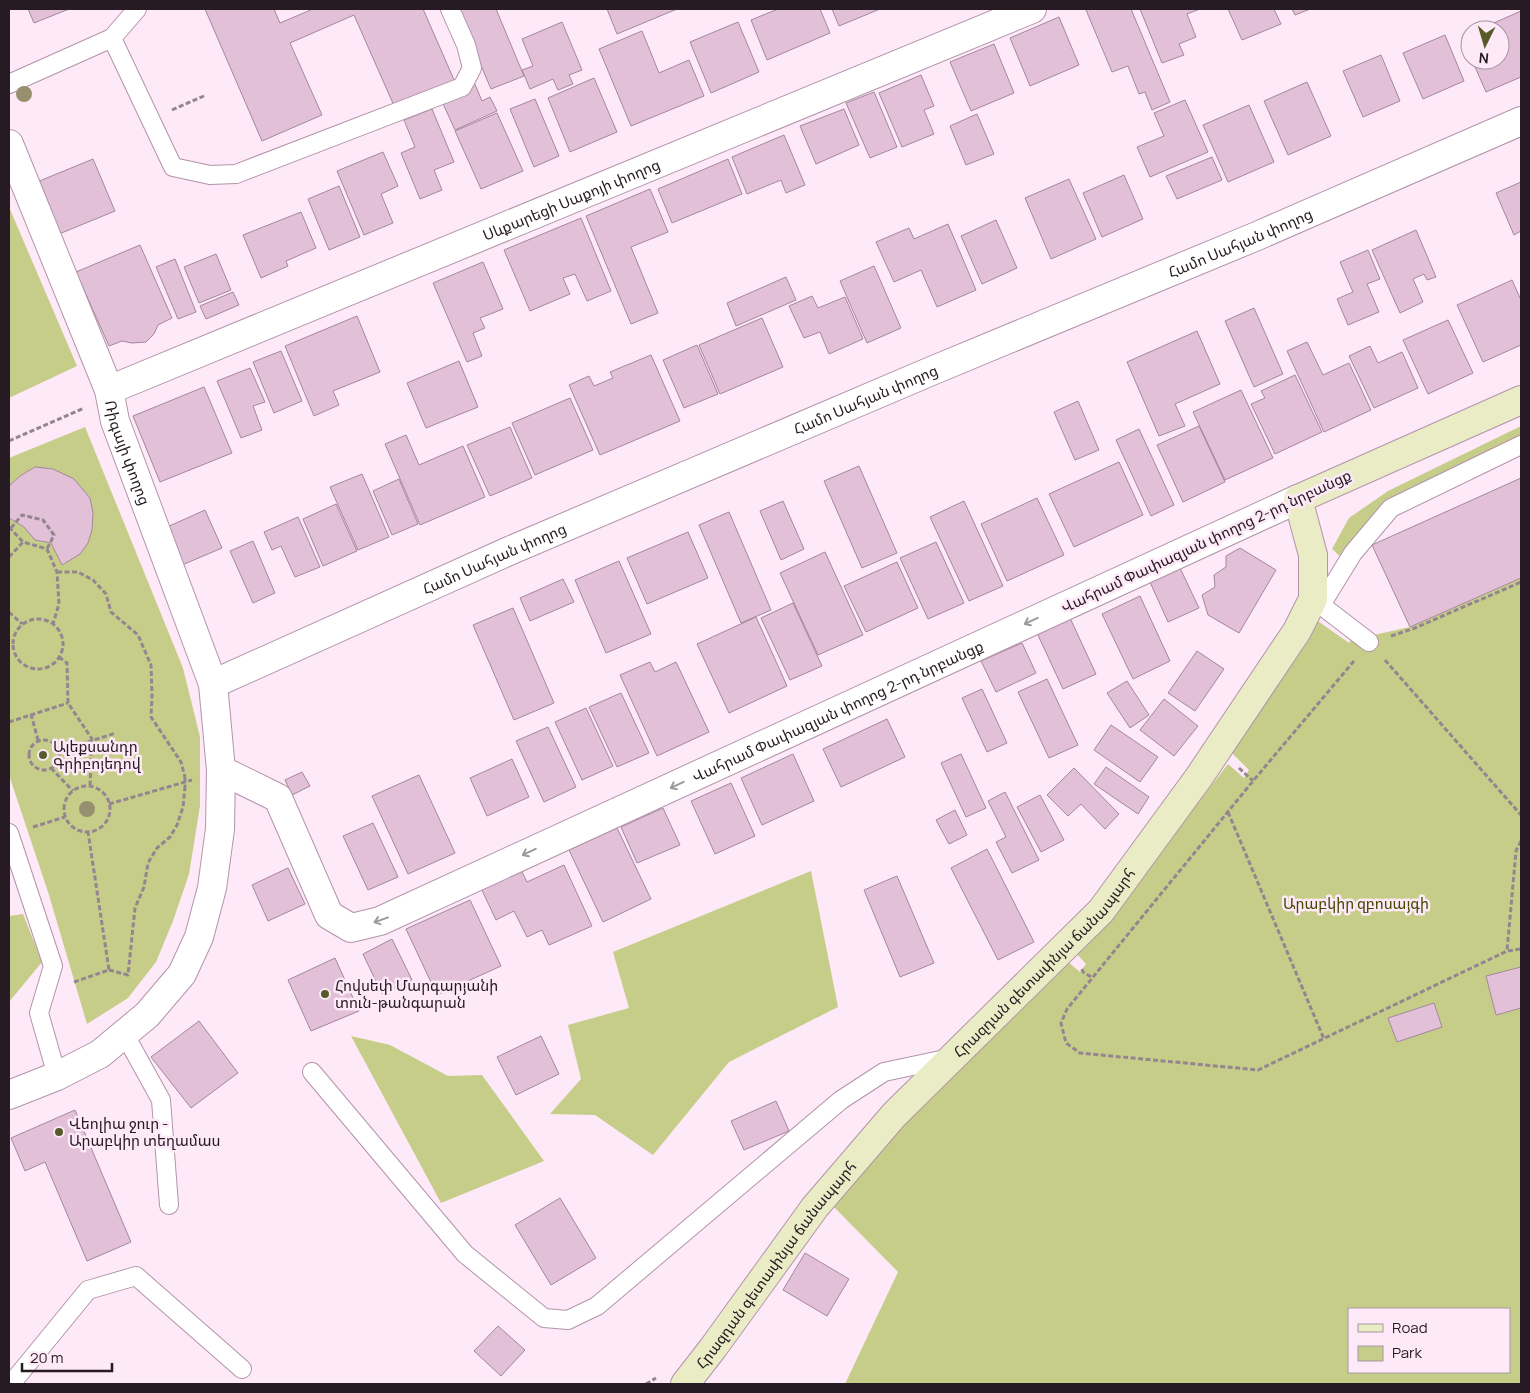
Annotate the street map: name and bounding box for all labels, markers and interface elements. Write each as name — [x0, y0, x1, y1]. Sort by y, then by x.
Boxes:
north arrow — [1460, 20, 1510, 70]
text: N — [1478, 49, 1490, 68]
street label: Սևքարեցի Սաքոյի փողոց — [479, 153, 663, 245]
street label: Համո Սահյան փողոց — [1165, 203, 1316, 282]
street label: Համո Սահյան փողոց — [790, 359, 941, 439]
street label: Ռիգայի փողոց — [101, 398, 156, 508]
street label: Վահրամ Փափազյան փողոց 2-րդ նրբանցք — [1057, 464, 1355, 618]
street label: Համո Սահյան փողոց — [419, 517, 569, 599]
one-way arrow — [1024, 617, 1039, 627]
street label: Վահրամ Փափազյան փողոց 2-րդ նրբանցք — [688, 635, 987, 787]
place label: Ալեքսանդր Գրիբոյեդով — [53, 736, 142, 774]
marker: Ալեքսանդր Գրիբոյեդով — [37, 749, 49, 761]
one-way arrow — [670, 780, 685, 790]
one-way arrow — [522, 848, 537, 858]
street label: Հրազդան գետափնյա ճանապարհ — [948, 864, 1140, 1062]
park label: Արաբկիր զբոսայգի — [1283, 893, 1429, 914]
one-way arrow — [374, 916, 389, 925]
place label: Հովսեփ Մարգարյանի տուն-թանգարան — [335, 975, 498, 1013]
marker: Հովսեփ Մարգարյանի տուն-թանգարան — [319, 988, 331, 1000]
place label: Վեոլիա ջուր - Արաբկիր տեղամաս — [69, 1113, 221, 1151]
marker: Վեոլիա ջուր - Արաբկիր տեղամաս — [53, 1126, 65, 1138]
street label: Հրազդան գետափնյա ճանապարհ — [690, 1156, 861, 1373]
legend — [1348, 1308, 1510, 1373]
text: Road — [1392, 1317, 1428, 1338]
scale bar — [22, 1340, 112, 1372]
text: Park — [1392, 1342, 1422, 1363]
text: 20 m — [30, 1347, 63, 1368]

